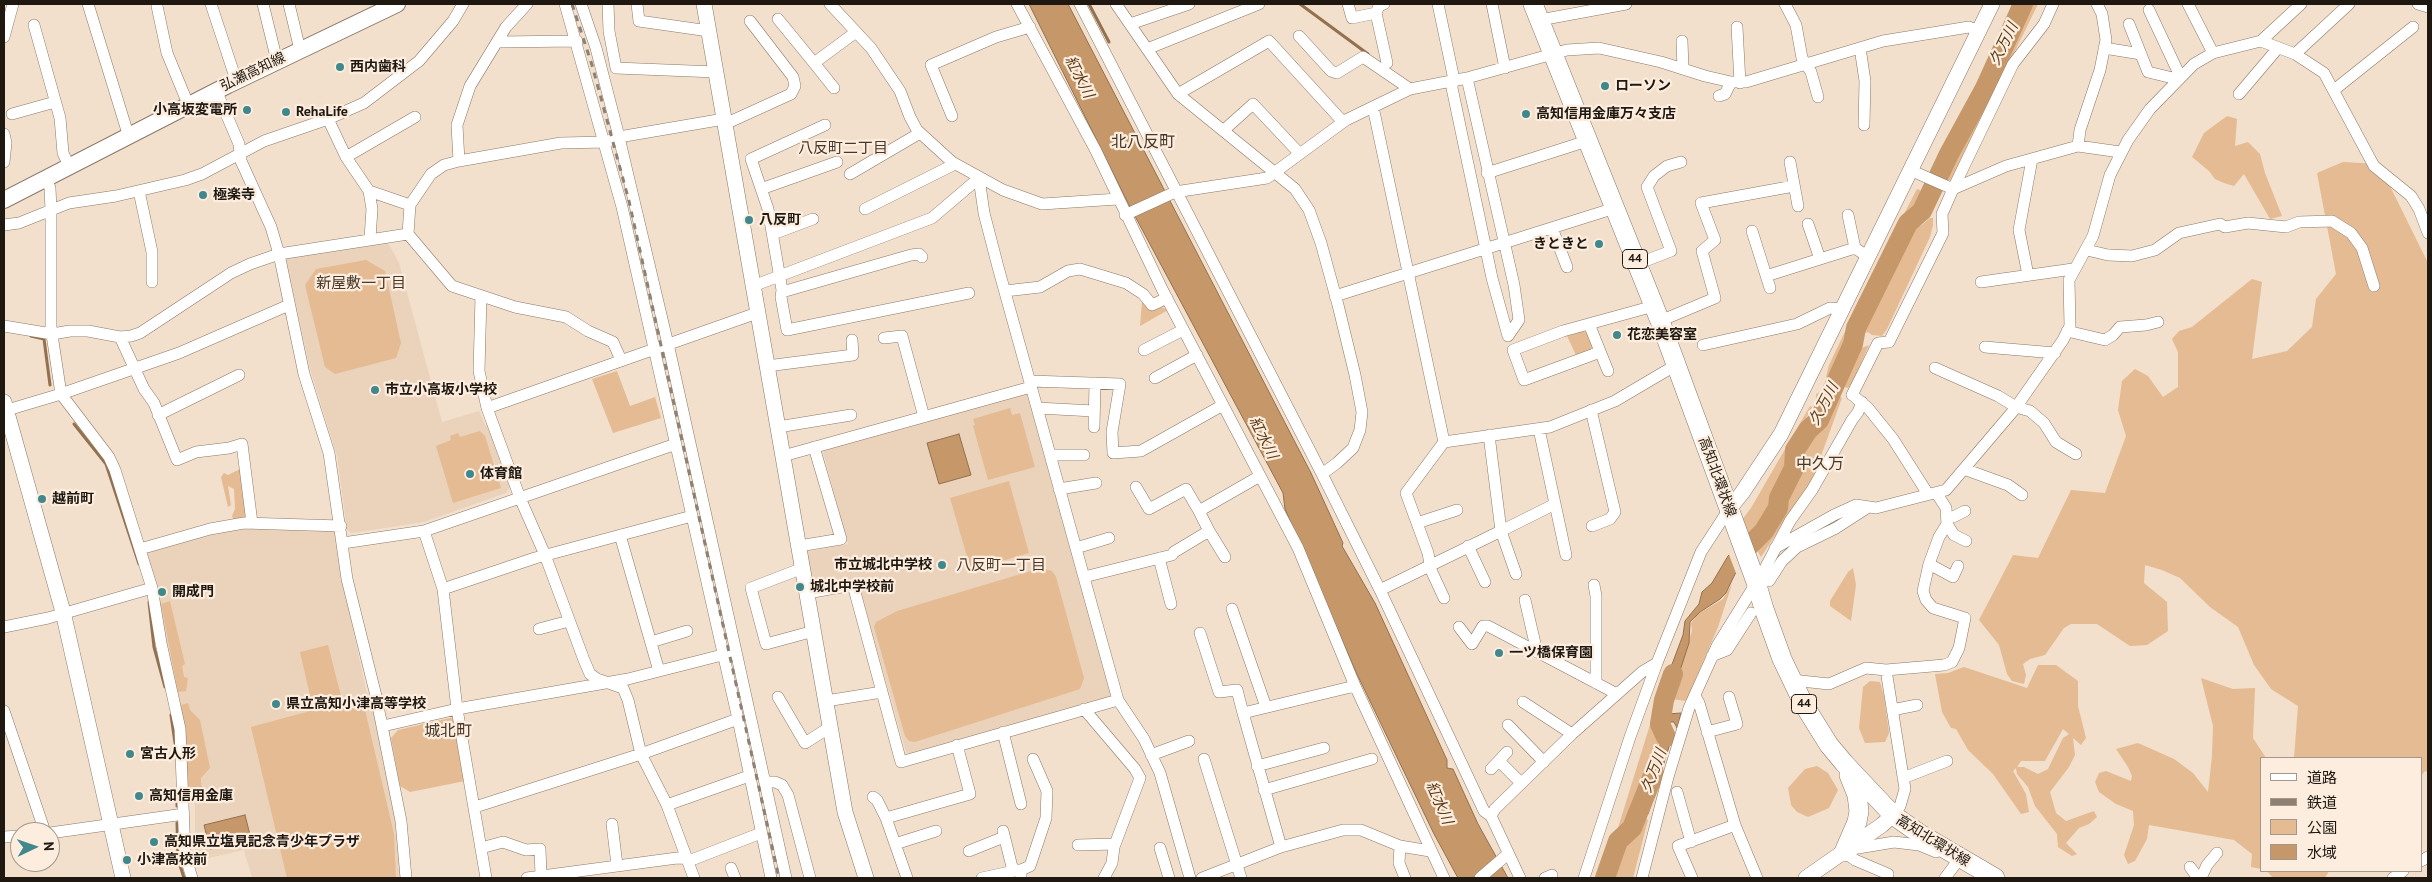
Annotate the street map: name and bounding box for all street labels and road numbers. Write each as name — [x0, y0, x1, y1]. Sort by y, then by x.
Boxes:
street label: 弘瀬高知線 — [218, 49, 288, 95]
road number: 44 — [1622, 250, 1648, 268]
street label: 高知北環状線 — [1695, 435, 1739, 519]
road number: 44 — [1792, 694, 1816, 714]
street label: 高知北環状線 — [1893, 812, 1973, 870]

